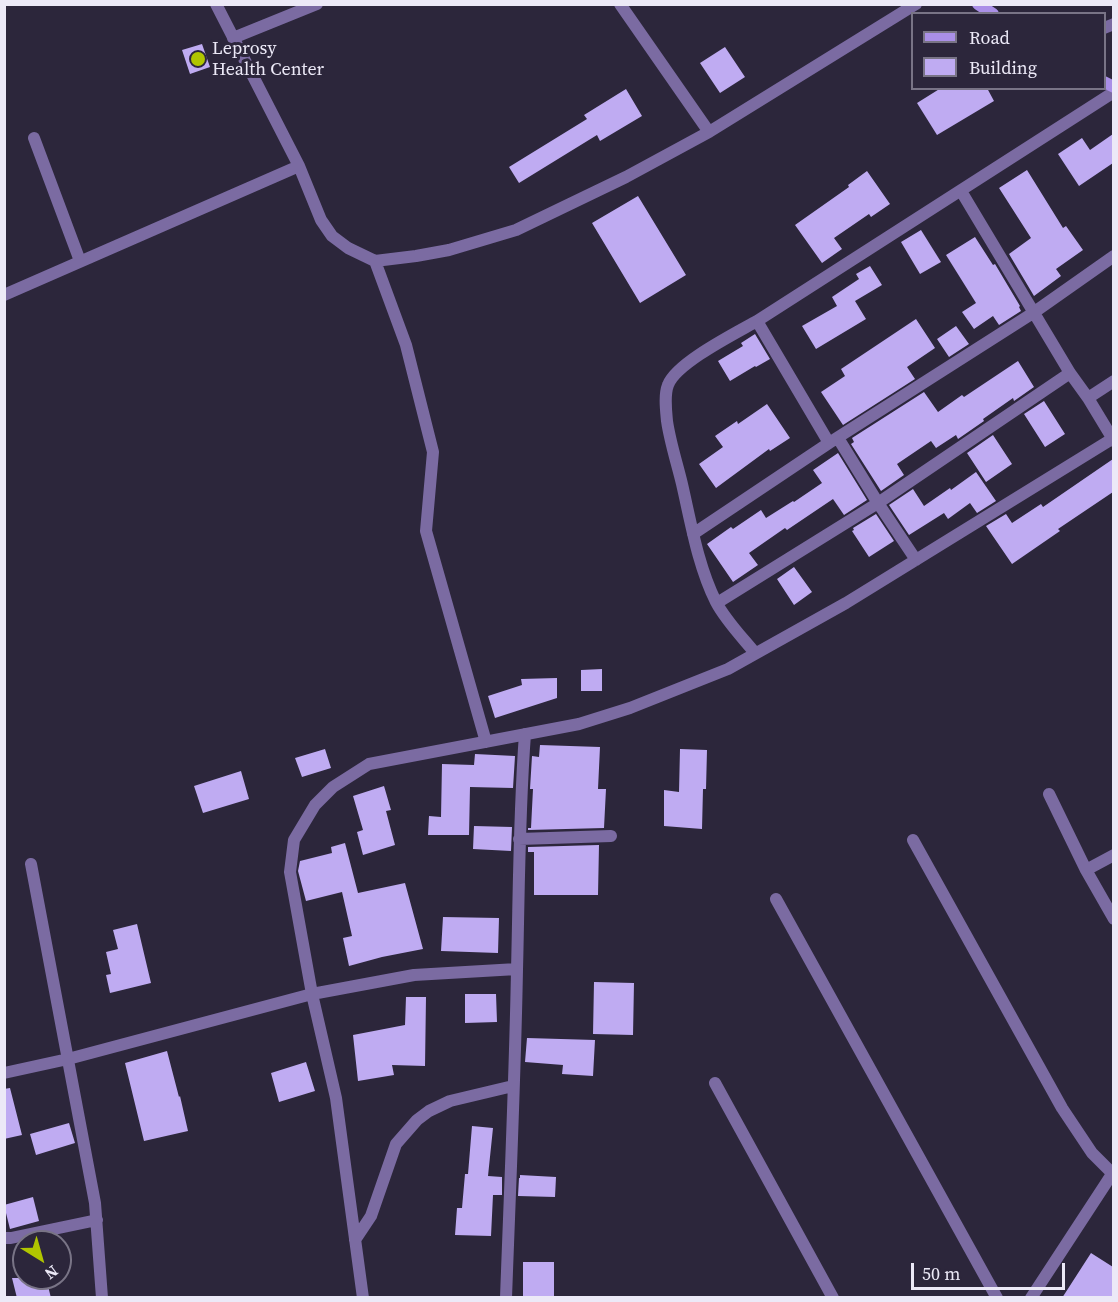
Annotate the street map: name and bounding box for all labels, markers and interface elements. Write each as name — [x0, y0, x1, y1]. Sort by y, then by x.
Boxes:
legend — [911, 12, 1106, 90]
text: Road — [969, 25, 1010, 50]
place label: Leprosy Health Center — [212, 38, 324, 80]
marker: Leprosy Health Center — [189, 50, 207, 68]
text: Building — [969, 55, 1037, 80]
north arrow — [12, 1230, 72, 1290]
scale bar — [914, 1251, 1068, 1289]
text: N — [40, 1260, 63, 1285]
text: 50 m — [922, 1261, 960, 1286]

